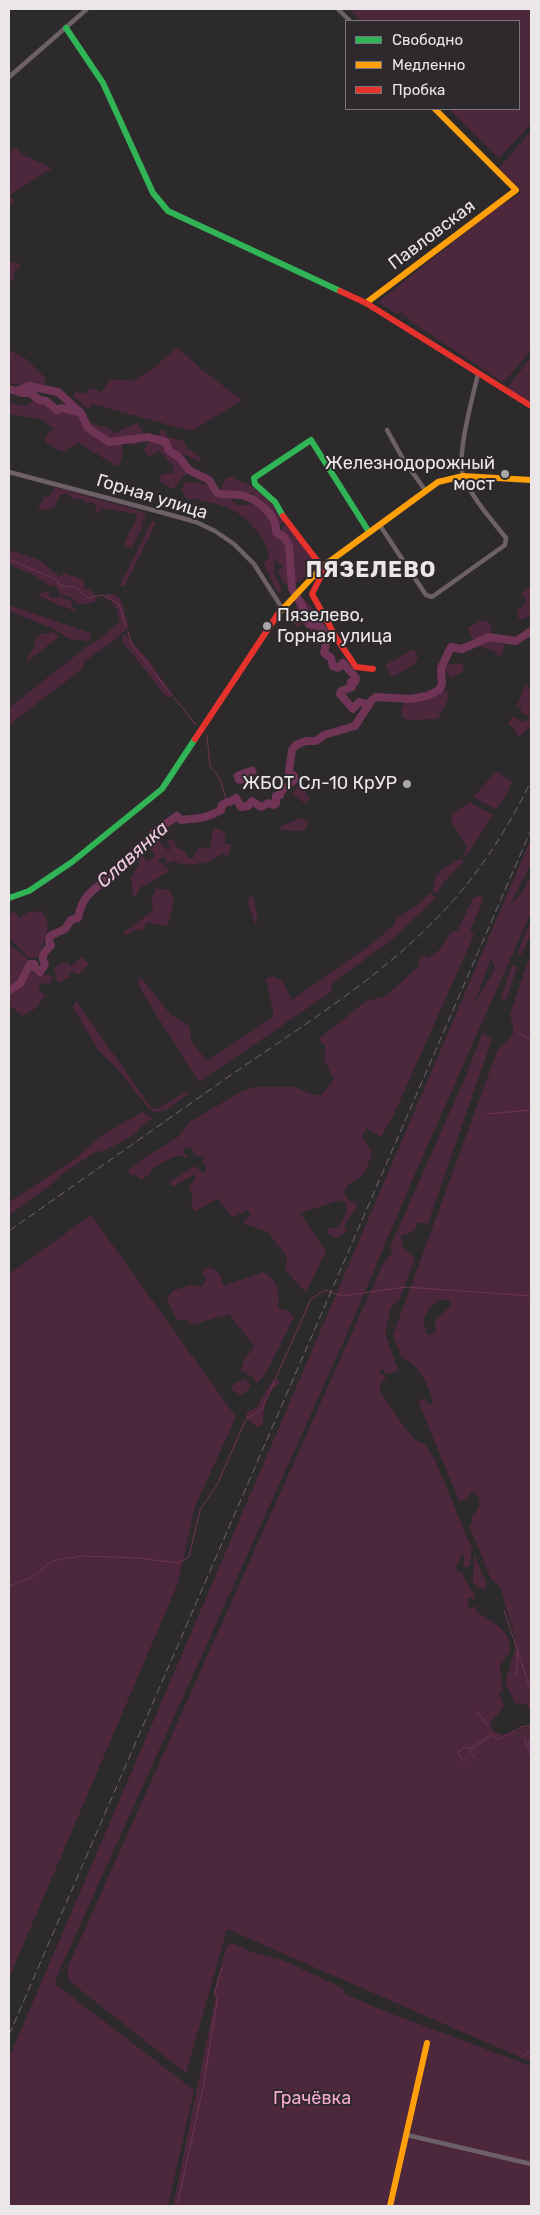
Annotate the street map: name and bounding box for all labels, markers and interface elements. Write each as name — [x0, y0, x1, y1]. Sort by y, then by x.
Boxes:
legend — [345, 20, 520, 110]
text: Свободно — [392, 31, 463, 49]
text: Медленно — [392, 56, 465, 74]
text: Пробка — [392, 81, 445, 99]
street label: Павловская — [384, 195, 480, 275]
place label: Железнодорожный мост — [325, 453, 495, 496]
marker: Железнодорожный мост — [499, 468, 511, 480]
street label: Горная улица — [94, 470, 210, 524]
district label: ПЯЗЕЛЕВО — [305, 558, 437, 584]
place label: Пязелево, Горная улица — [277, 605, 392, 648]
marker: Пязелево, Горная улица — [261, 620, 273, 632]
place label: ЖБОТ Сл-10 КрУР — [242, 773, 397, 795]
marker: ЖБОТ Сл-10 КрУР — [401, 778, 413, 790]
water label: Славянка — [92, 817, 174, 893]
park label: Грачёвка — [273, 2088, 351, 2110]

